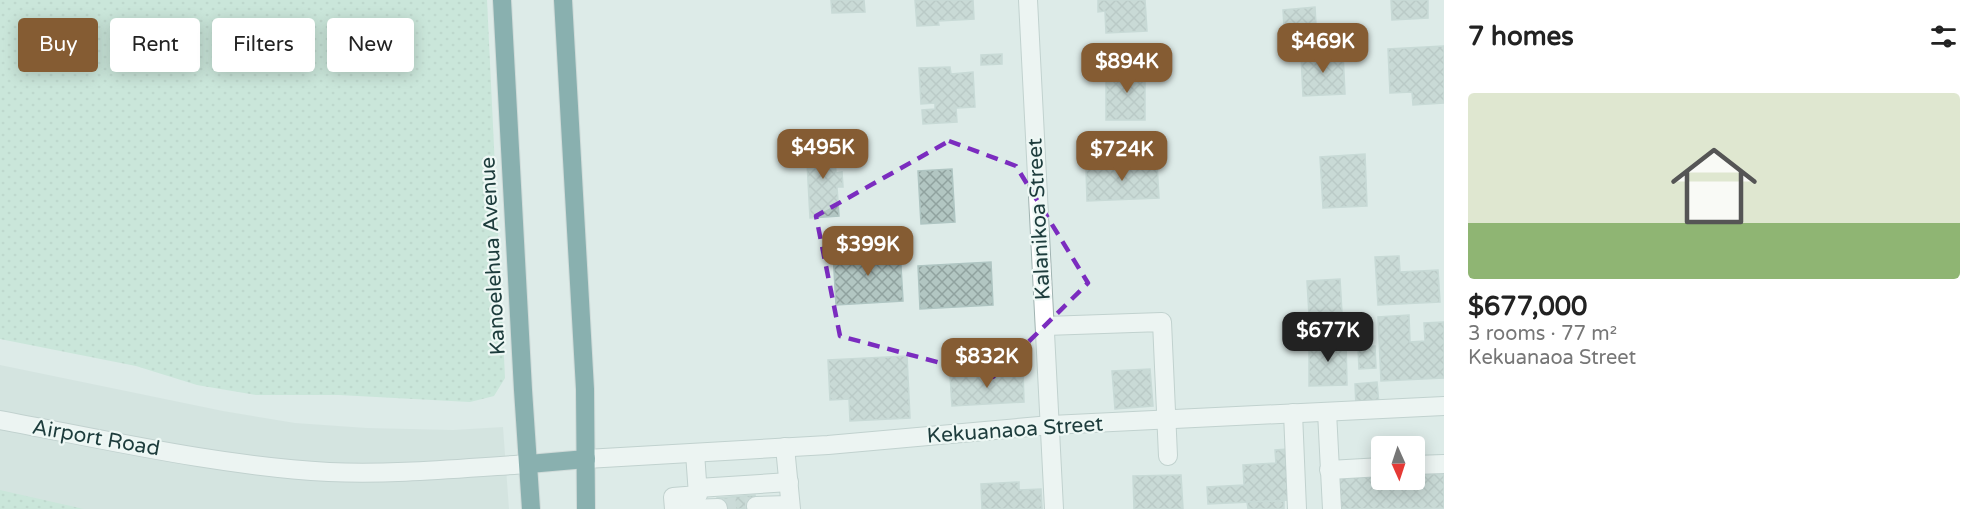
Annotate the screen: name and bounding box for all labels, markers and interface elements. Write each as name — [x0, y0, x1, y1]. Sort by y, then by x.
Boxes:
chip: Buy — [18, 18, 98, 72]
chip: Rent — [110, 18, 200, 72]
chip: Filters — [212, 18, 315, 72]
chip: New — [327, 18, 414, 72]
icon: filters — [1927, 20, 1960, 53]
text: 7 homes — [1468, 21, 1574, 52]
pin: $469K — [1281, 23, 1365, 74]
text: $469K — [1291, 30, 1355, 54]
pin: $894K — [1085, 43, 1169, 94]
text: $894K — [1095, 50, 1159, 74]
pin: $495K — [781, 129, 865, 180]
pin: $724K — [1080, 131, 1164, 182]
icon: home — [1660, 132, 1768, 240]
text: $495K — [791, 136, 855, 160]
street label: Kalanikoa Street — [1022, 137, 1056, 301]
text: $724K — [1090, 138, 1154, 162]
street label: Kanoelehua Avenue — [475, 156, 511, 356]
pin: $399K — [826, 226, 910, 277]
text: $399K — [836, 233, 900, 257]
text: $677,000 — [1468, 291, 1587, 322]
pin: $677K — [1286, 312, 1370, 363]
text: $677K — [1296, 319, 1360, 343]
text: 3 rooms · 77 m² — [1468, 322, 1617, 346]
pin: $832K — [945, 338, 1029, 389]
text: $832K — [955, 345, 1019, 369]
text: Kekuanaoa Street — [1468, 346, 1636, 370]
street label: Kekuanaoa Street — [926, 411, 1104, 449]
street label: Airport Road — [30, 414, 162, 462]
north arrow — [1371, 436, 1425, 490]
map controls — [1371, 436, 1425, 490]

